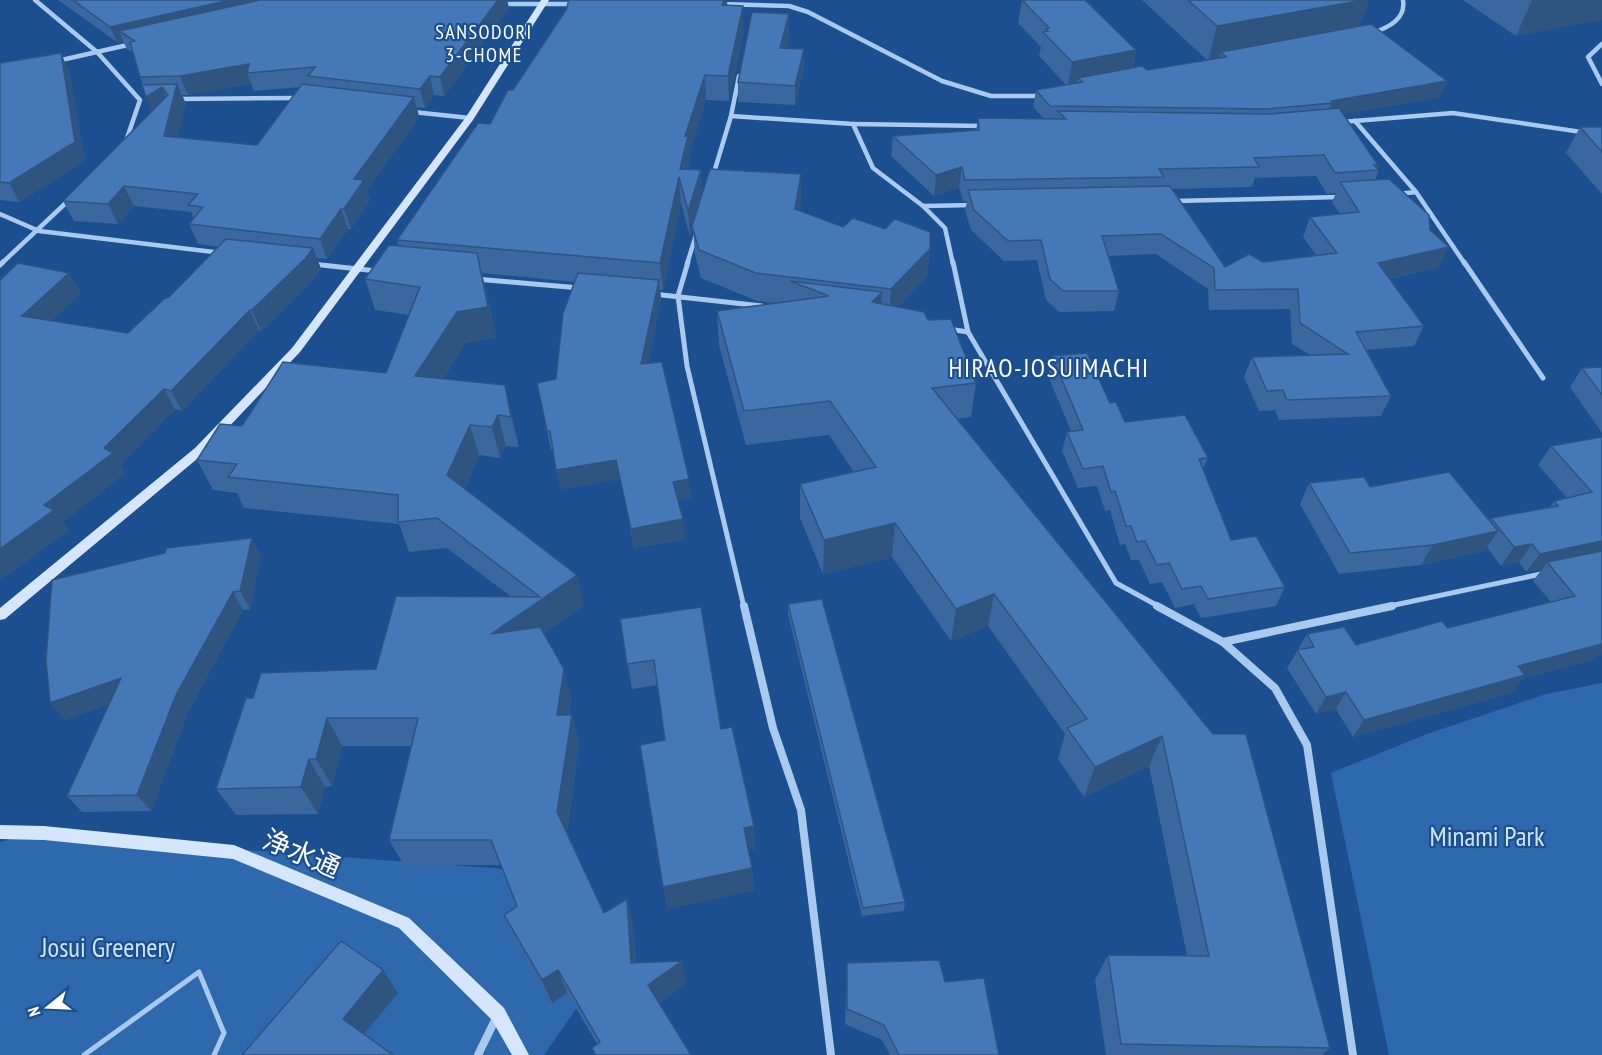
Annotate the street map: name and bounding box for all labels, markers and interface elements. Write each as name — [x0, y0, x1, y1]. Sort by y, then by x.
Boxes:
district label: SANSODORI 3-CHOME — [435, 19, 533, 68]
district label: HIRAO-JOSUIMACHI — [949, 351, 1149, 384]
park label: Minami Park — [1430, 819, 1545, 853]
street label: 浄水通 — [258, 822, 346, 884]
park label: Josui Greenery — [40, 930, 176, 964]
north arrow — [18, 977, 78, 1037]
text: N — [23, 1004, 45, 1019]

